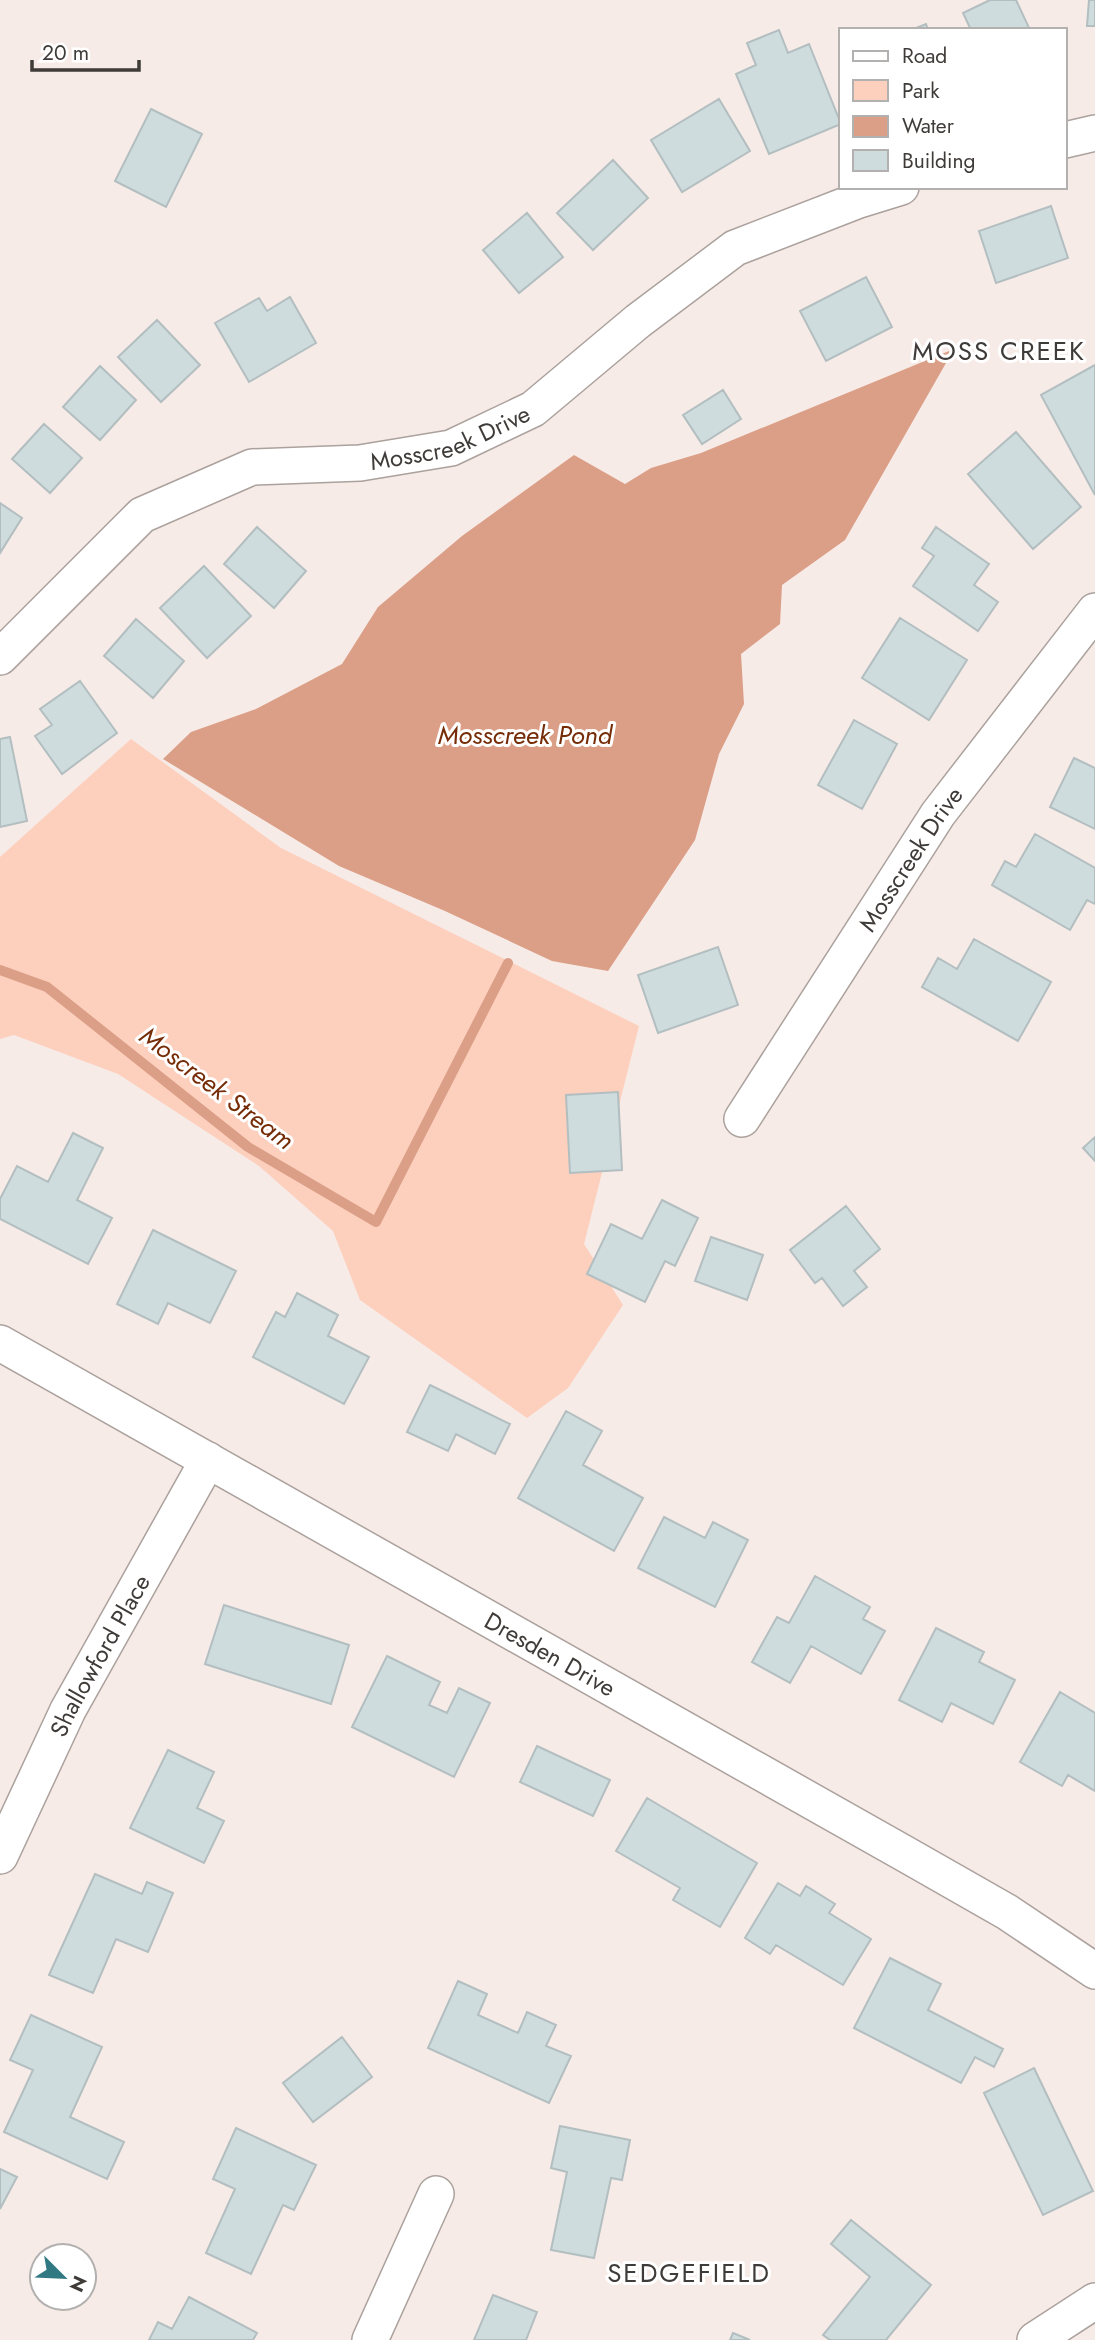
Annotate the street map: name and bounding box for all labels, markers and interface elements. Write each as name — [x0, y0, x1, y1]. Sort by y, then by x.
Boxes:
scale bar — [32, 28, 138, 72]
legend — [839, 28, 1067, 189]
text: 20 m — [42, 38, 89, 68]
text: Road — [902, 41, 947, 71]
text: Park — [902, 76, 940, 106]
text: Water — [902, 111, 955, 141]
text: Building — [902, 146, 975, 176]
district label: MOSS CREEK — [912, 332, 1086, 370]
street label: Mosscreek Drive — [368, 395, 536, 479]
water label: Mosscreek Pond — [438, 716, 614, 754]
street label: Mosscreek Drive — [850, 779, 971, 938]
water label: Moscreek Stream — [132, 1017, 302, 1159]
street label: Shallowford Place — [41, 1568, 158, 1742]
street label: Dresden Drive — [478, 1603, 622, 1705]
north arrow — [28, 2242, 98, 2312]
district label: SEDGEFIELD — [607, 2254, 771, 2292]
text: N — [63, 2271, 93, 2296]

